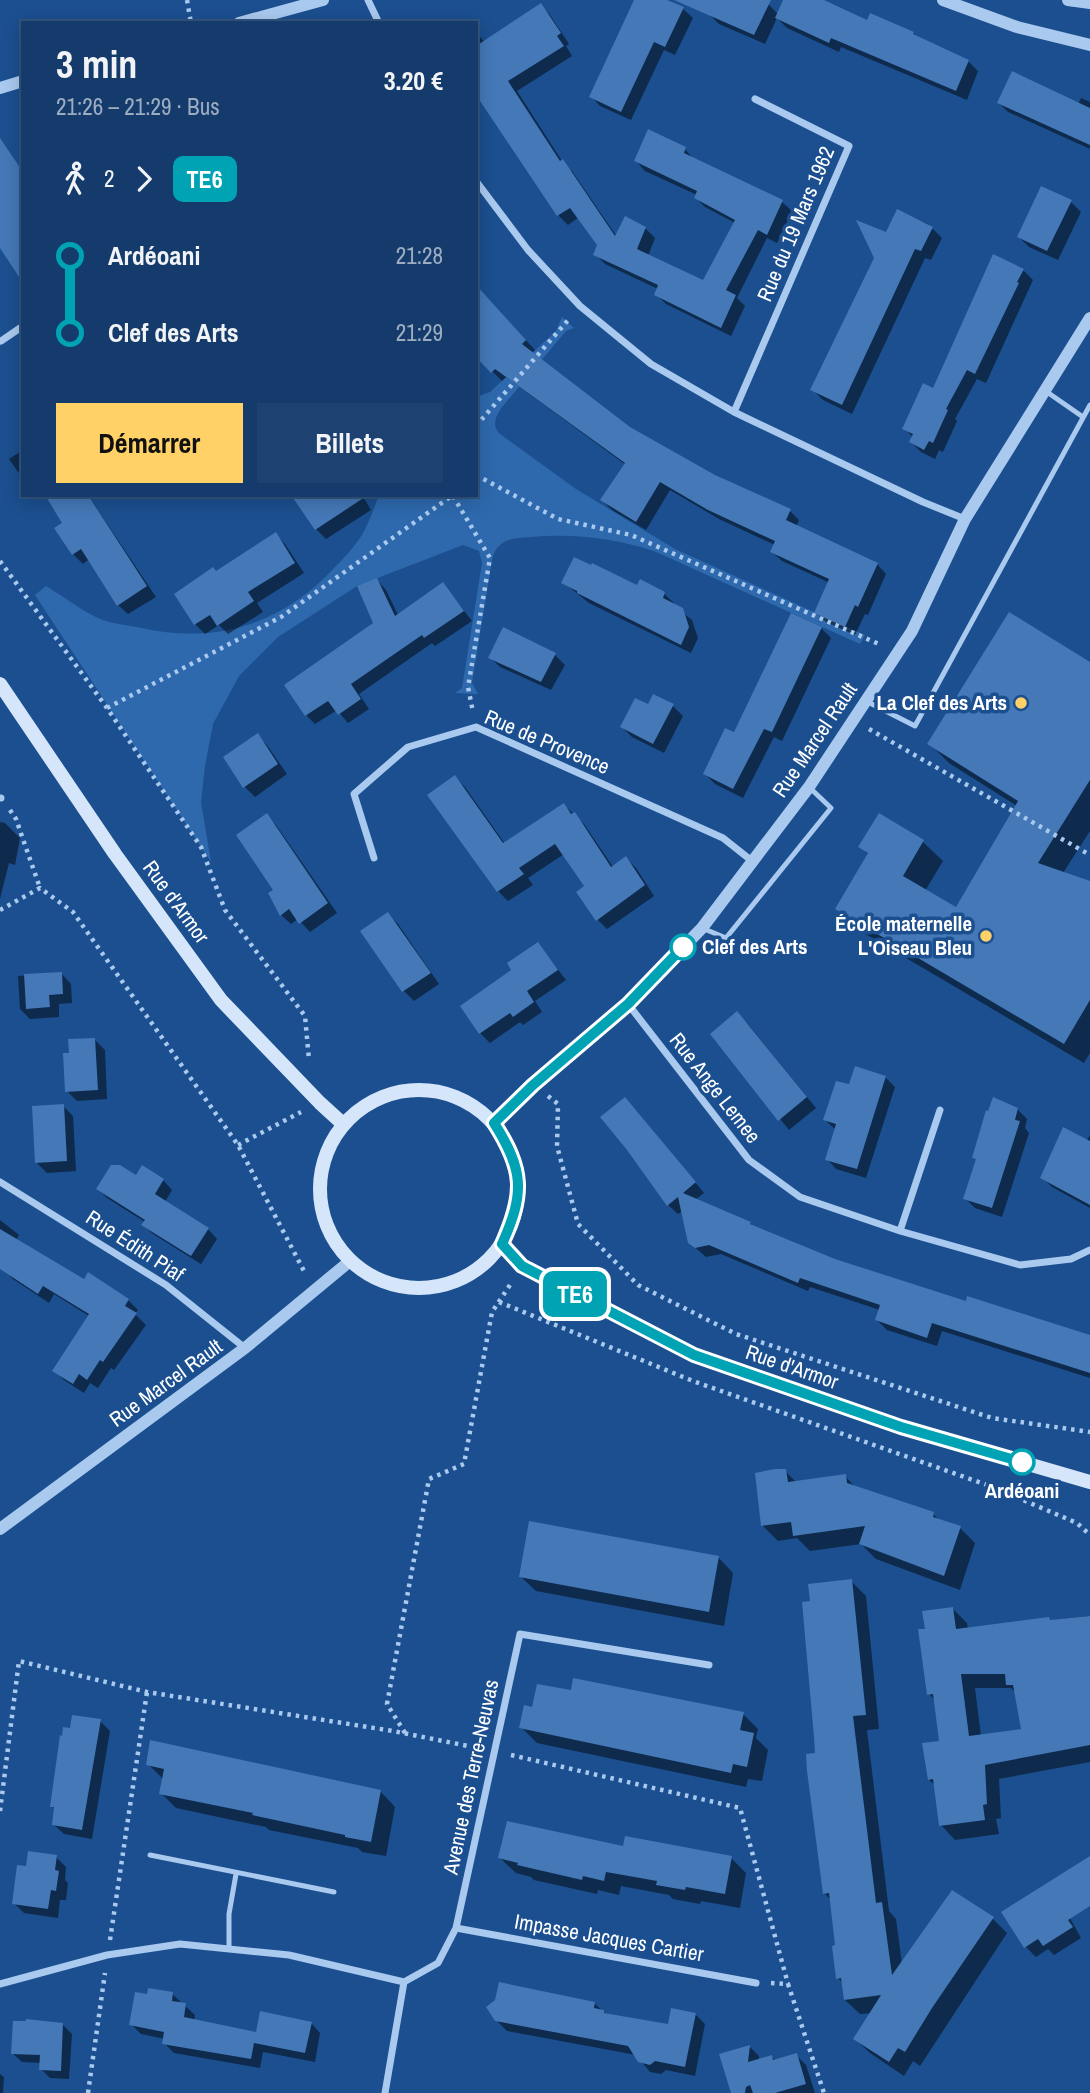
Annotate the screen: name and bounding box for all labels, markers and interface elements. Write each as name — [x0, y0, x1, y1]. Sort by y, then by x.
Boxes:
text: 3 min — [56, 39, 137, 90]
text: 3.20 € — [384, 63, 443, 98]
text: 21:26 – 21:29 · Bus — [56, 91, 220, 122]
street label: Rue du 19 Mars 1962 — [750, 142, 841, 306]
icon: walk — [56, 160, 94, 198]
icon: forward — [125, 160, 163, 198]
text: 2 — [104, 163, 115, 194]
text: TE6 — [187, 163, 223, 195]
text: Ardéoani — [108, 238, 200, 273]
text: 21:28 — [396, 240, 443, 271]
text: Clef des Arts — [108, 315, 239, 350]
text: 21:29 — [396, 317, 443, 348]
button: Démarrer — [56, 403, 243, 483]
button: Billets — [257, 403, 443, 483]
street label: Rue Marcel Rault — [765, 676, 864, 803]
place label: La Clef des Arts — [877, 688, 1007, 717]
marker: La Clef des Arts — [1013, 695, 1029, 711]
street label: Rue de Provence — [480, 702, 614, 781]
street label: Rue d'Armor — [136, 854, 217, 949]
place label: École maternelle L'Oiseau Bleu — [835, 909, 972, 962]
marker: École maternelle L'Oiseau Bleu — [978, 928, 994, 944]
place label: Clef des Arts — [702, 932, 808, 961]
marker: Clef des Arts — [670, 934, 696, 960]
street label: Rue Ange Lemee — [663, 1026, 768, 1149]
street label: Rue Édith Piaf — [80, 1203, 190, 1288]
line badge: TE6 — [535, 1271, 615, 1317]
text: TE6 — [557, 1278, 593, 1310]
street label: Rue Marcel Rault — [103, 1332, 228, 1433]
street label: Rue d'Armor — [742, 1337, 843, 1396]
marker: Ardéoani — [1009, 1449, 1035, 1475]
place label: Ardéoani — [985, 1476, 1059, 1505]
street label: Avenue des Terre-Neuvas — [435, 1677, 505, 1878]
street label: Impasse Jacques Cartier — [512, 1907, 706, 1968]

